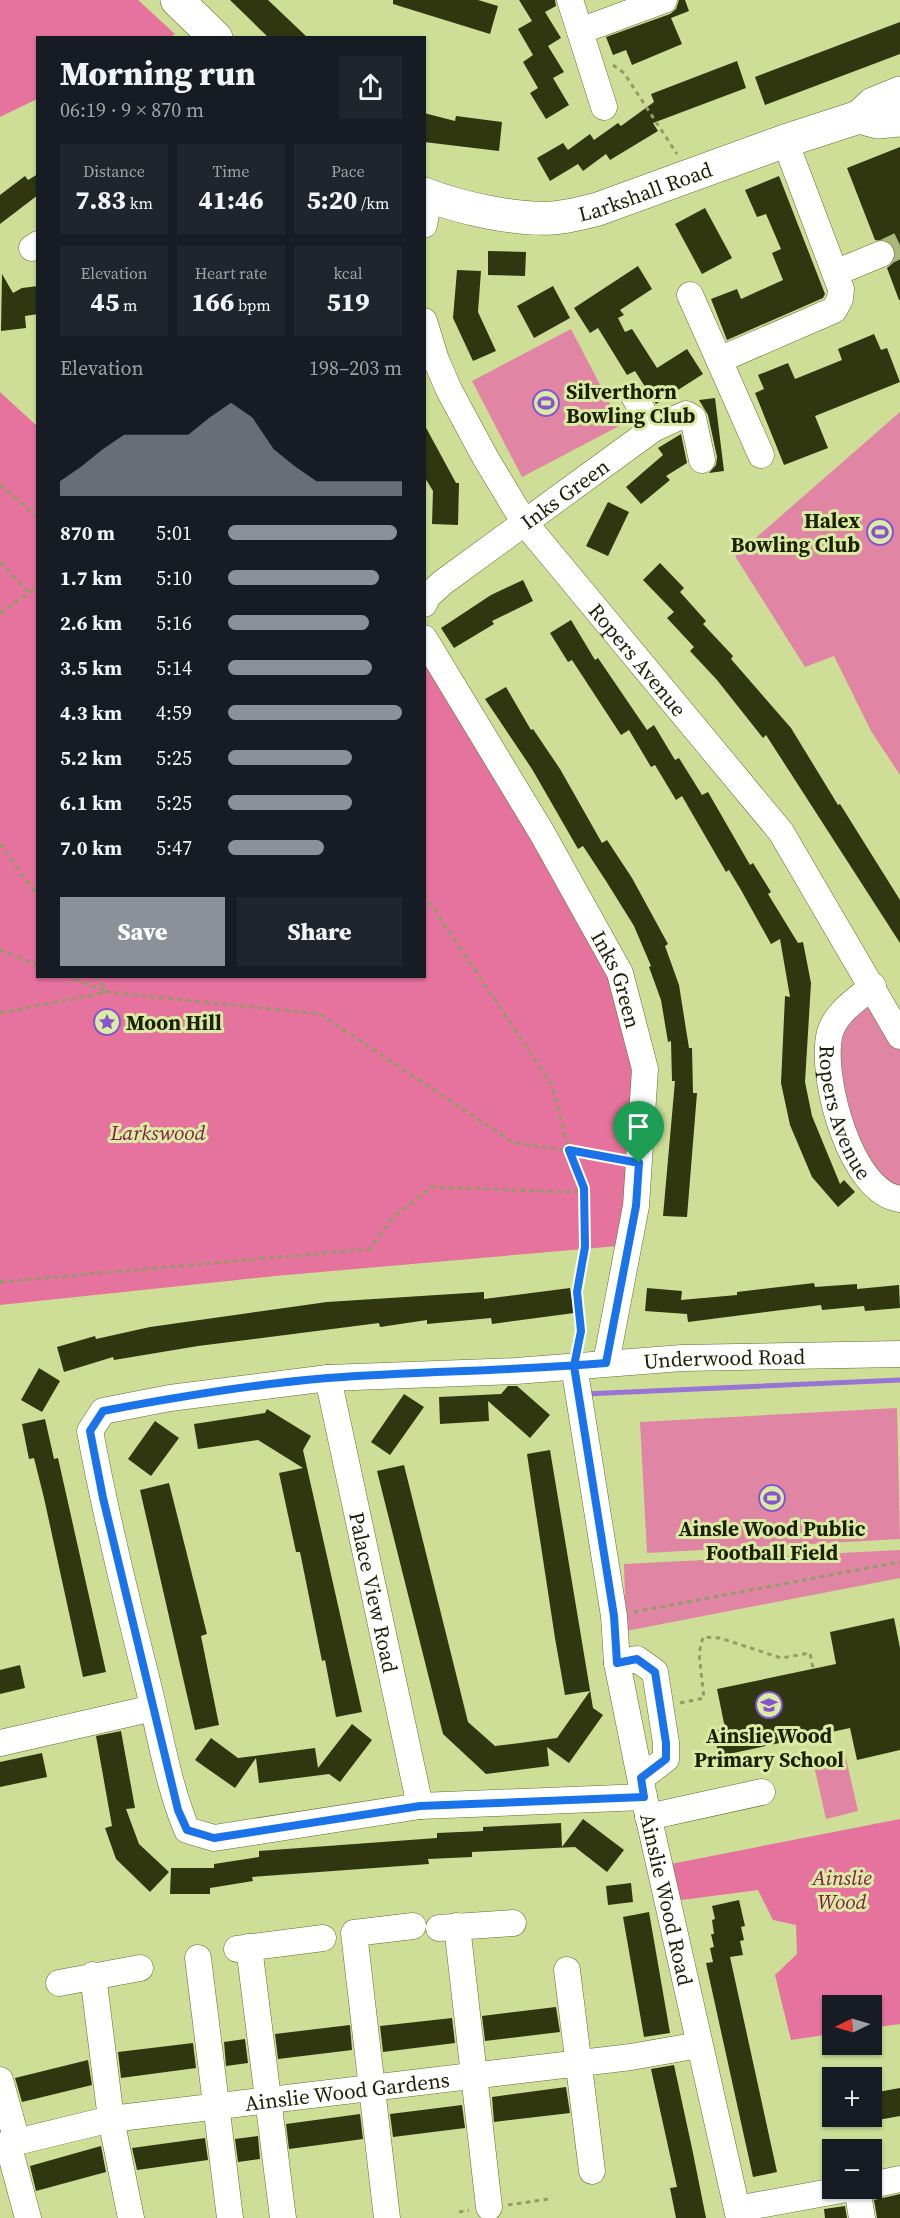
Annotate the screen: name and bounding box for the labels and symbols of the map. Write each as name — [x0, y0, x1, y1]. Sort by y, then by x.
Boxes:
street label: Larkshall Road — [575, 154, 716, 228]
place label: Silverthorn Bowling Club — [566, 377, 695, 430]
sports icon: Silverthorn Bowling Club — [531, 388, 561, 418]
street label: Inks Green — [515, 451, 615, 536]
place label: Halex Bowling Club — [731, 506, 860, 559]
sports icon: Halex Bowling Club — [865, 517, 895, 547]
street label: Ropers Avenue — [582, 597, 694, 722]
street label: Inks Green — [585, 925, 648, 1031]
place icon: Moon Hill — [92, 1007, 122, 1037]
place label: Moon Hill — [126, 1008, 222, 1037]
street label: Ropers Avenue — [813, 1045, 879, 1185]
pin — [613, 1101, 664, 1163]
park label: Larkswood — [109, 1118, 206, 1147]
street label: Underwood Road — [642, 1341, 806, 1375]
sports icon: Ainsle Wood Public Football Field — [757, 1483, 787, 1513]
street label: Palace View Road — [343, 1509, 405, 1675]
place label: Ainsle Wood Public Football Field — [679, 1514, 866, 1567]
school or university icon: Ainslie Wood Primary School — [754, 1690, 784, 1720]
place label: Ainslie Wood Primary School — [694, 1721, 844, 1774]
street label: Ainslie Wood Road — [634, 1811, 701, 1988]
park label: Ainslie Wood — [811, 1863, 872, 1916]
north arrow — [822, 1995, 882, 2055]
street label: Ainslie Wood Gardens — [243, 2064, 451, 2117]

